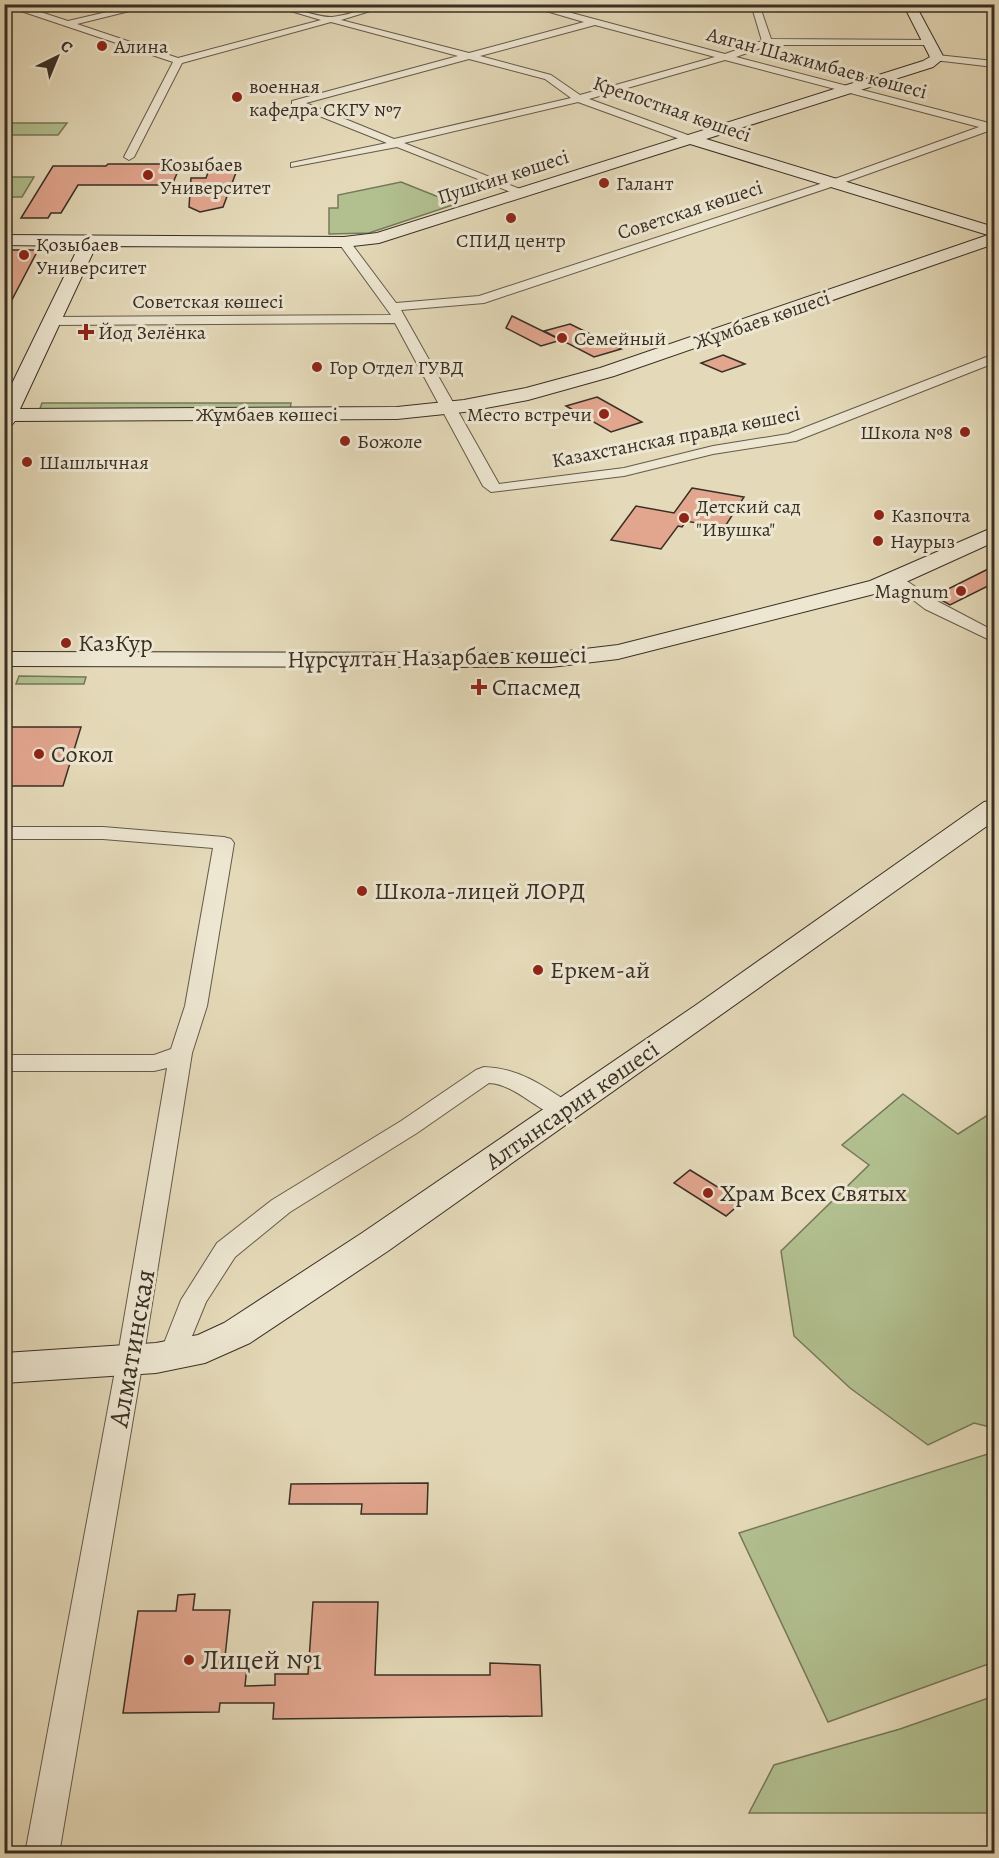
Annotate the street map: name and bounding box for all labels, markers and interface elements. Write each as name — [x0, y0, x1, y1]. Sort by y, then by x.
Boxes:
street label: Аяган Шажимбаев көшесі — [703, 20, 930, 105]
north arrow — [27, 27, 87, 87]
place label: Алина — [113, 33, 169, 60]
text: С — [55, 35, 78, 58]
marker: Алина — [95, 39, 109, 53]
street label: Крепостная көшесі — [589, 69, 755, 149]
place label: военная кафедра СКГУ №7 — [249, 73, 402, 123]
marker: военная кафедра СКГУ №7 — [230, 90, 244, 104]
street label: Пушкин көшесі — [434, 143, 572, 211]
place label: Козыбаев Университет — [160, 151, 271, 201]
marker: Козыбаев Университет — [141, 168, 155, 182]
place label: Галант — [616, 170, 674, 197]
street label: Советская көшесі — [614, 174, 766, 246]
marker: Галант — [597, 176, 611, 190]
marker: СПИД центр — [504, 211, 518, 225]
place label: СПИД центр — [456, 227, 566, 254]
place label: Қозыбаев Университет — [36, 231, 147, 281]
marker: Қозыбаев Университет — [17, 248, 31, 262]
street label: Жұмбаев көшесі — [690, 284, 834, 356]
street label: Советская көшесі — [132, 288, 284, 315]
place label: Йод Зелёнка — [98, 319, 207, 346]
marker: Йод Зелёнка — [79, 325, 93, 339]
place label: Семейный — [574, 325, 666, 352]
marker: Семейный — [555, 331, 569, 345]
place label: Гор Отдел ГУВД — [329, 354, 464, 381]
marker: Гор Отдел ГУВД — [310, 360, 324, 374]
street label: Казахстанская правда көшесі — [550, 400, 802, 474]
street label: Жұмбаев көшесі — [196, 401, 338, 428]
place label: Место встречи — [467, 401, 592, 428]
marker: Место встречи — [597, 407, 611, 421]
place label: Школа №8 — [860, 419, 953, 446]
marker: Школа №8 — [958, 425, 972, 439]
place label: Божоле — [357, 428, 422, 455]
marker: Божоле — [338, 434, 352, 448]
place label: Шашлычная — [39, 449, 149, 476]
marker: Шашлычная — [20, 455, 34, 469]
place label: Детский сад "Ивушка" — [696, 493, 801, 543]
place label: Казпочта — [891, 502, 971, 529]
marker: Казпочта — [872, 508, 886, 522]
marker: Детский сад "Ивушка" — [677, 511, 691, 525]
place label: Наурыз — [890, 528, 955, 555]
marker: Наурыз — [871, 534, 885, 548]
place label: Magnum — [875, 578, 949, 605]
marker: Magnum — [954, 584, 968, 598]
place label: КазКур — [78, 627, 153, 659]
marker: КазКур — [59, 636, 73, 650]
street label: Нұрсұлтан Назарбаев көшесі — [287, 638, 587, 676]
place label: Спасмед — [492, 671, 580, 703]
marker: Спасмед — [470, 678, 488, 696]
place label: Сокол — [51, 738, 114, 770]
marker: Сокол — [32, 747, 46, 761]
place label: Школа-лицей ЛОРД — [374, 875, 585, 907]
marker: Школа-лицей ЛОРД — [355, 884, 369, 898]
place label: Еркем-ай — [550, 954, 650, 986]
marker: Еркем-ай — [531, 963, 545, 977]
street label: Алтынсарин көшесі — [478, 1033, 665, 1178]
place label: Храм Всех Святых — [720, 1177, 907, 1209]
marker: Храм Всех Святых — [701, 1186, 715, 1200]
street label: Алматинская — [99, 1266, 165, 1431]
place label: Лицей №1 — [201, 1641, 322, 1679]
marker: Лицей №1 — [182, 1653, 196, 1667]

